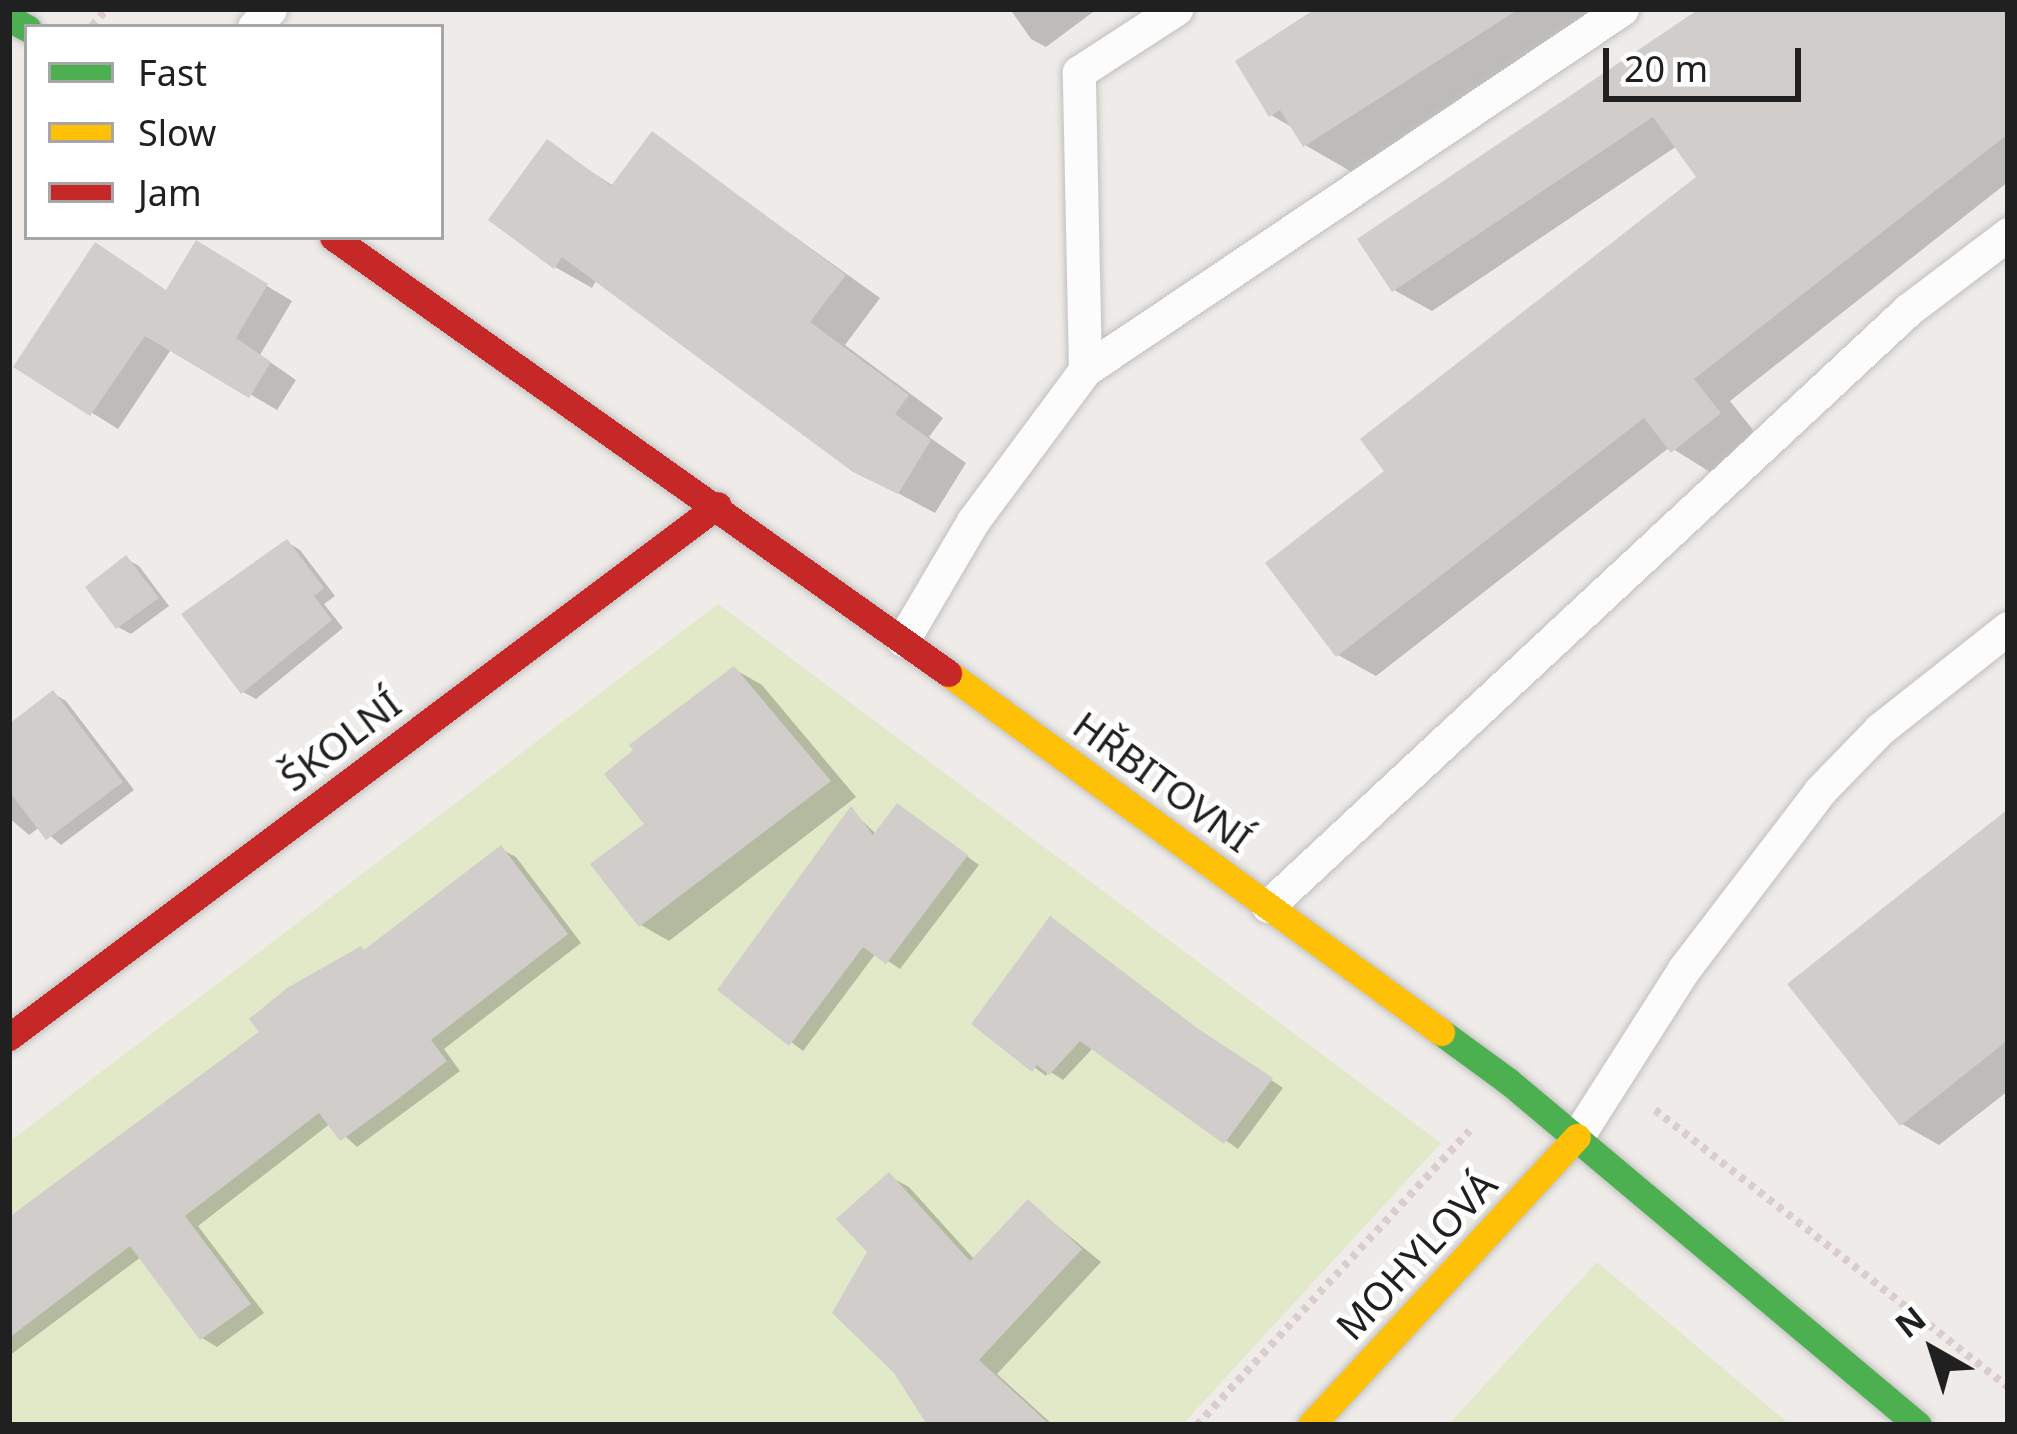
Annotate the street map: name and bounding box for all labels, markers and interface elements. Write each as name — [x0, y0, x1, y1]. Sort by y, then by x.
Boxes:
legend — [24, 24, 444, 240]
scale bar — [1609, 24, 1807, 98]
text: 20 m — [1624, 44, 1708, 93]
text: Fast — [138, 48, 207, 97]
text: Slow — [138, 108, 216, 157]
text: Jam — [138, 168, 202, 217]
street label: ŠKOLNÍ — [271, 680, 409, 800]
street label: HŘBITOVNÍ — [1065, 701, 1261, 861]
street label: MOHYLOVÁ — [1326, 1161, 1506, 1349]
north arrow — [1873, 1290, 1993, 1410]
text: N — [1885, 1296, 1935, 1348]

